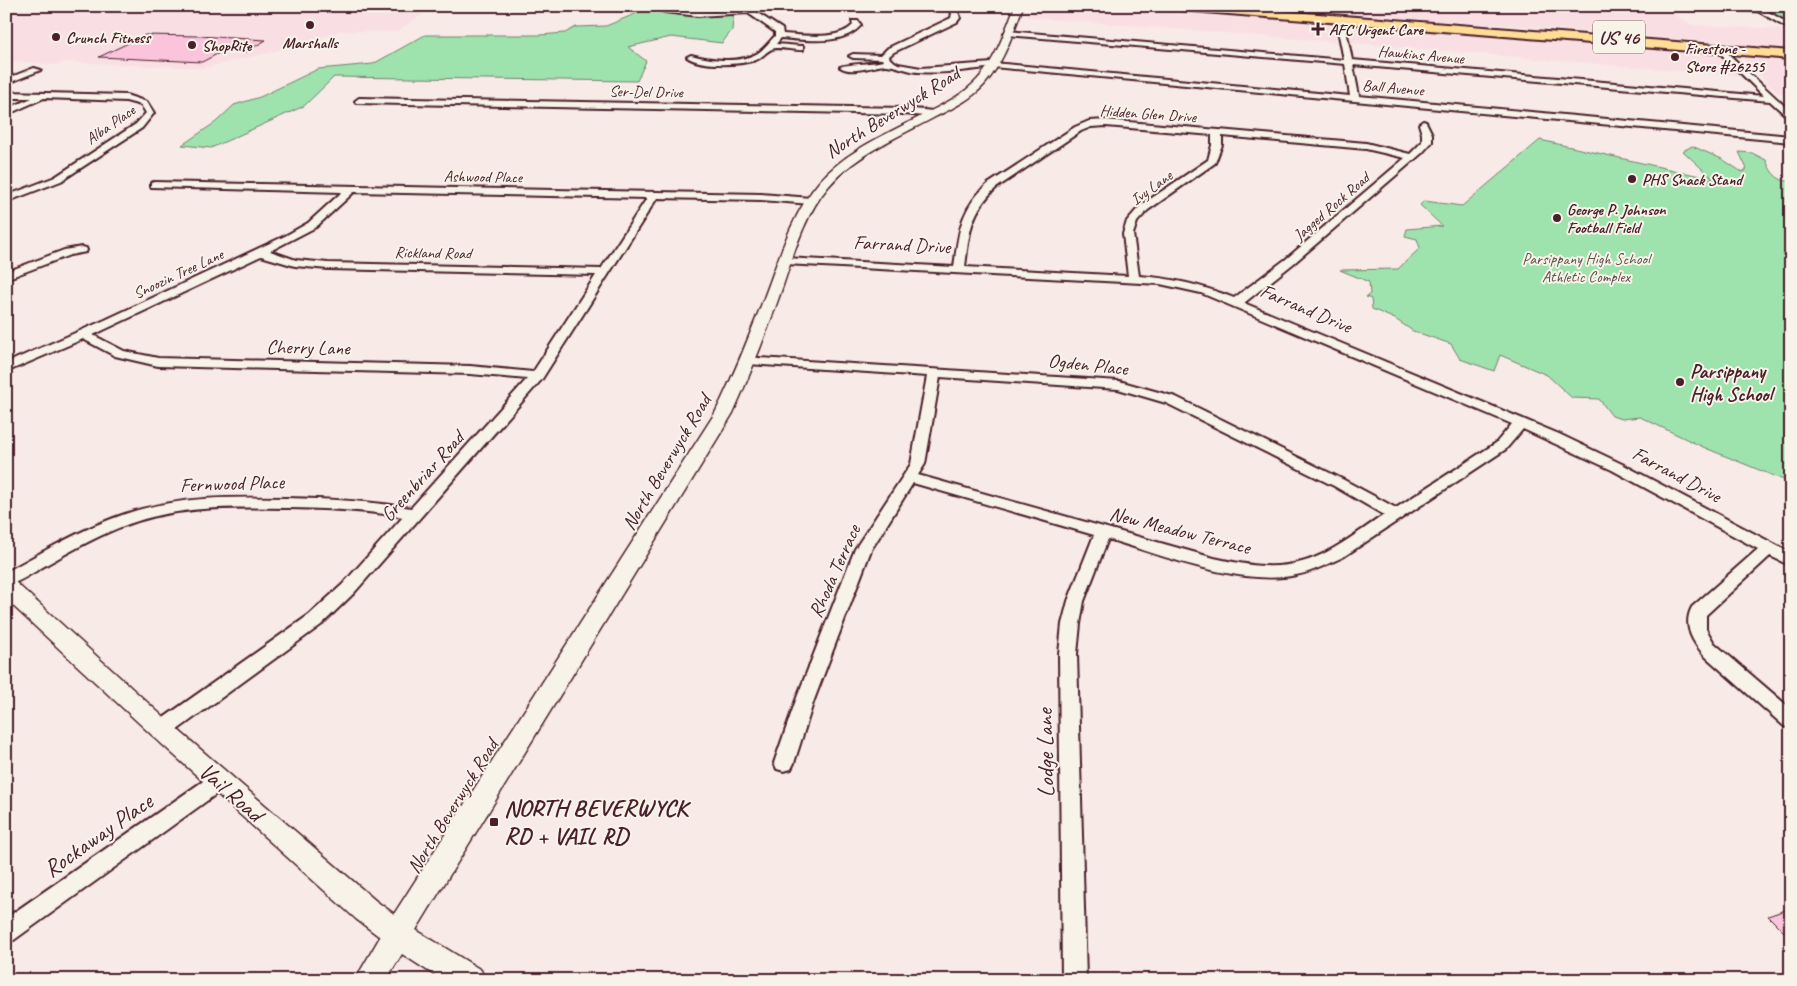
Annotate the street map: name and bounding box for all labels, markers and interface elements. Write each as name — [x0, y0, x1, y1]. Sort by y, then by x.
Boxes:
marker: Marshalls — [304, 19, 316, 31]
place label: AFC Urgent Care — [1329, 20, 1424, 40]
road number: US 46 — [1593, 21, 1645, 54]
marker: AFC Urgent Care — [1311, 22, 1325, 36]
place label: Crunch Fitness — [66, 28, 152, 48]
marker: Crunch Fitness — [50, 31, 62, 43]
place label: Marshalls — [282, 33, 339, 53]
place label: ShopRite — [202, 36, 253, 56]
marker: ShopRite — [186, 39, 198, 51]
place label: Firestone - Store #26255 — [1685, 39, 1766, 77]
street label: Hawkins Avenue — [1377, 41, 1467, 69]
marker: Firestone - Store #26255 — [1669, 51, 1681, 63]
street label: North Beverwyck Road — [820, 59, 967, 164]
street label: Ball Avenue — [1361, 75, 1426, 101]
street label: Ser-Del Drive — [609, 81, 685, 103]
street label: Alba Place — [82, 100, 141, 149]
street label: Hidden Glen Drive — [1099, 101, 1199, 127]
street label: Ivy Lane — [1127, 165, 1178, 210]
street label: Ashwood Place — [444, 166, 524, 188]
street label: Jagged Rock Road — [1289, 167, 1376, 246]
place label: PHS Snack Stand — [1642, 170, 1744, 190]
marker: PHS Snack Stand — [1626, 173, 1638, 185]
place label: George P. Johnson Football Field — [1567, 200, 1666, 238]
marker: George P. Johnson Football Field — [1551, 212, 1563, 224]
street label: Farrand Drive — [853, 229, 953, 260]
street label: Rickland Road — [394, 242, 474, 264]
street label: Snoozin Tree Lane — [130, 244, 228, 303]
park label: Parsippany High School Athletic Complex — [1522, 249, 1653, 287]
street label: Farrand Drive — [1256, 278, 1357, 339]
street label: Cherry Lane — [266, 334, 351, 361]
street label: Ogden Place — [1047, 348, 1131, 381]
place label: Parsippany High School — [1690, 359, 1775, 407]
marker: Parsippany High School — [1674, 376, 1686, 388]
street label: North Beverwyck Road — [616, 387, 718, 535]
street label: Greenbriar Road — [375, 424, 472, 527]
street label: Farrand Drive — [1628, 441, 1727, 509]
street label: Fernwood Place — [180, 469, 286, 498]
street label: New Meadow Terrace — [1107, 501, 1254, 560]
street label: Rhoda Terrace — [803, 520, 867, 622]
street label: Lodge Lane — [1029, 706, 1061, 798]
street label: North Beverwyck Road — [401, 732, 505, 878]
street label: Vail Road — [193, 756, 272, 831]
street label: Rockaway Place — [38, 785, 160, 884]
place label: NORTH BEVERWYCK RD + VAIL RD — [504, 793, 692, 851]
marker: NORTH BEVERWYCK RD + VAIL RD — [488, 816, 500, 828]

